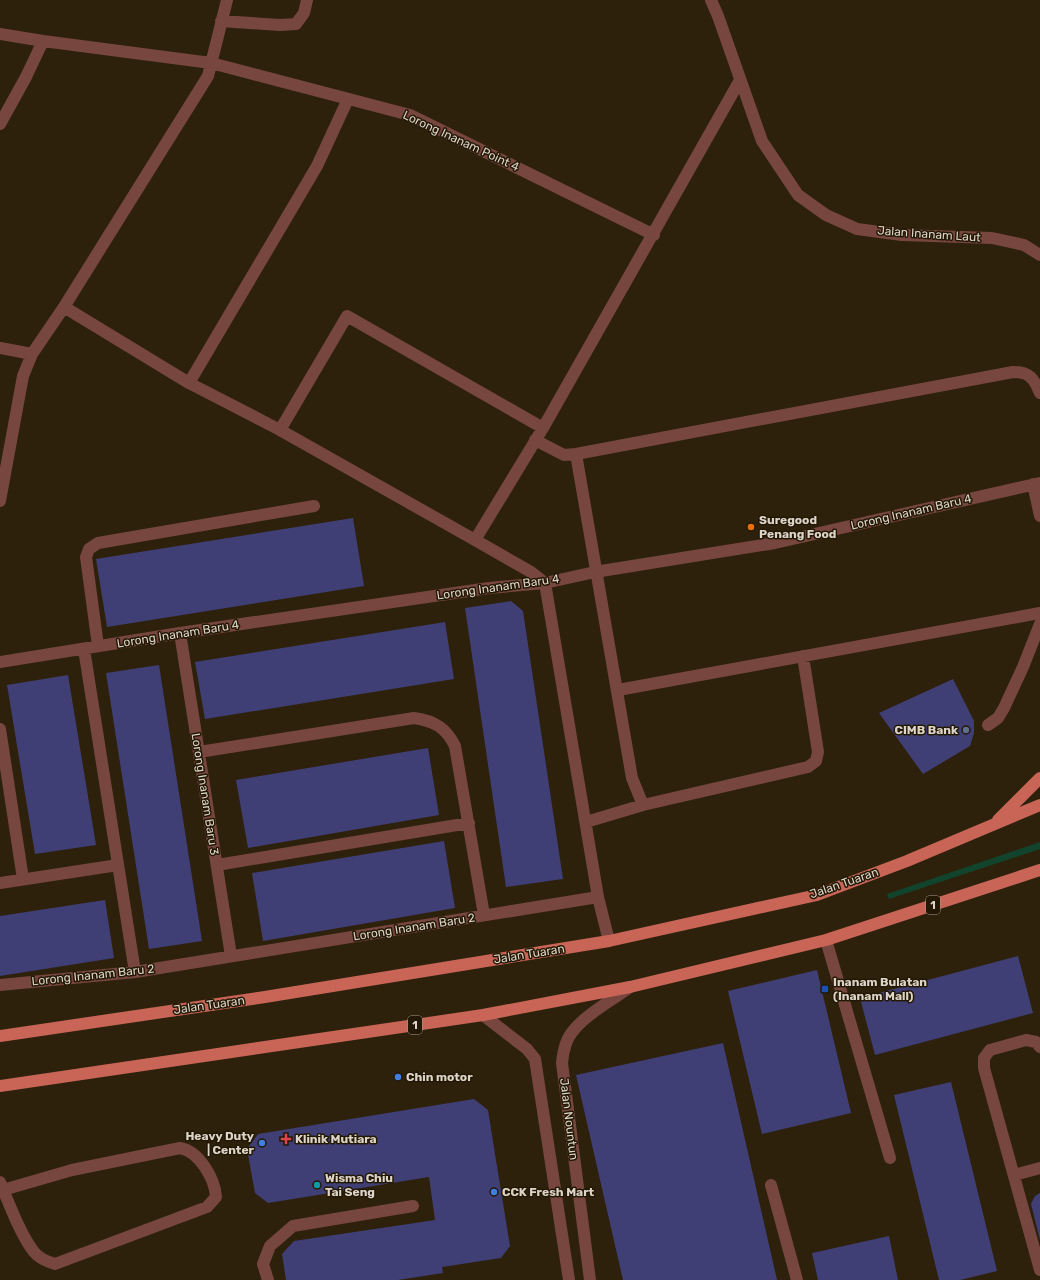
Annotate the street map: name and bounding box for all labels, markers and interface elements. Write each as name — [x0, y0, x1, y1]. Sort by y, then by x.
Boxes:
street label: Lorong Inanam Point 4 — [401, 108, 522, 174]
street label: Jalan Inanam Laut — [877, 223, 982, 245]
street label: Lorong Inanam Baru 4 — [849, 491, 973, 533]
place label: Suregood Penang Food — [759, 513, 836, 541]
marker: Suregood Penang Food — [746, 522, 756, 532]
street label: Lorong Inanam Baru 4 — [436, 571, 561, 603]
street label: Lorong Inanam Baru 4 — [116, 617, 241, 651]
place label: CIMB Bank — [894, 723, 958, 737]
marker: CIMB Bank — [961, 725, 971, 735]
street label: Lorong Inanam Baru 3 — [188, 732, 222, 856]
street label: Jalan Tuaran — [808, 865, 880, 901]
road number: 1 — [926, 896, 940, 914]
street label: Lorong Inanam Baru 2 — [352, 910, 476, 944]
street label: Jalan Tuaran — [492, 941, 566, 967]
street label: Lorong Inanam Baru 2 — [31, 962, 155, 988]
place label: Inanam Bulatan (Inanam Mall) — [833, 975, 927, 1003]
marker: Inanam Bulatan (Inanam Mall) — [820, 984, 830, 994]
street label: Jalan Tuaran — [172, 993, 246, 1017]
road number: 1 — [408, 1016, 422, 1034]
place label: Chin motor — [406, 1070, 473, 1084]
marker: Chin motor — [393, 1072, 403, 1082]
street label: Jalan Nountun — [557, 1077, 581, 1161]
place label: Heavy Duty | Center — [185, 1129, 255, 1157]
place label: Klinik Mutiara — [295, 1132, 377, 1146]
marker: Klinik Mutiara — [280, 1133, 292, 1145]
marker: Heavy Duty | Center — [257, 1138, 267, 1148]
place label: Wisma Chiu Tai Seng — [325, 1171, 393, 1199]
marker: Wisma Chiu Tai Seng — [312, 1180, 322, 1190]
place label: CCK Fresh Mart — [502, 1185, 595, 1199]
marker: CCK Fresh Mart — [489, 1187, 499, 1197]

